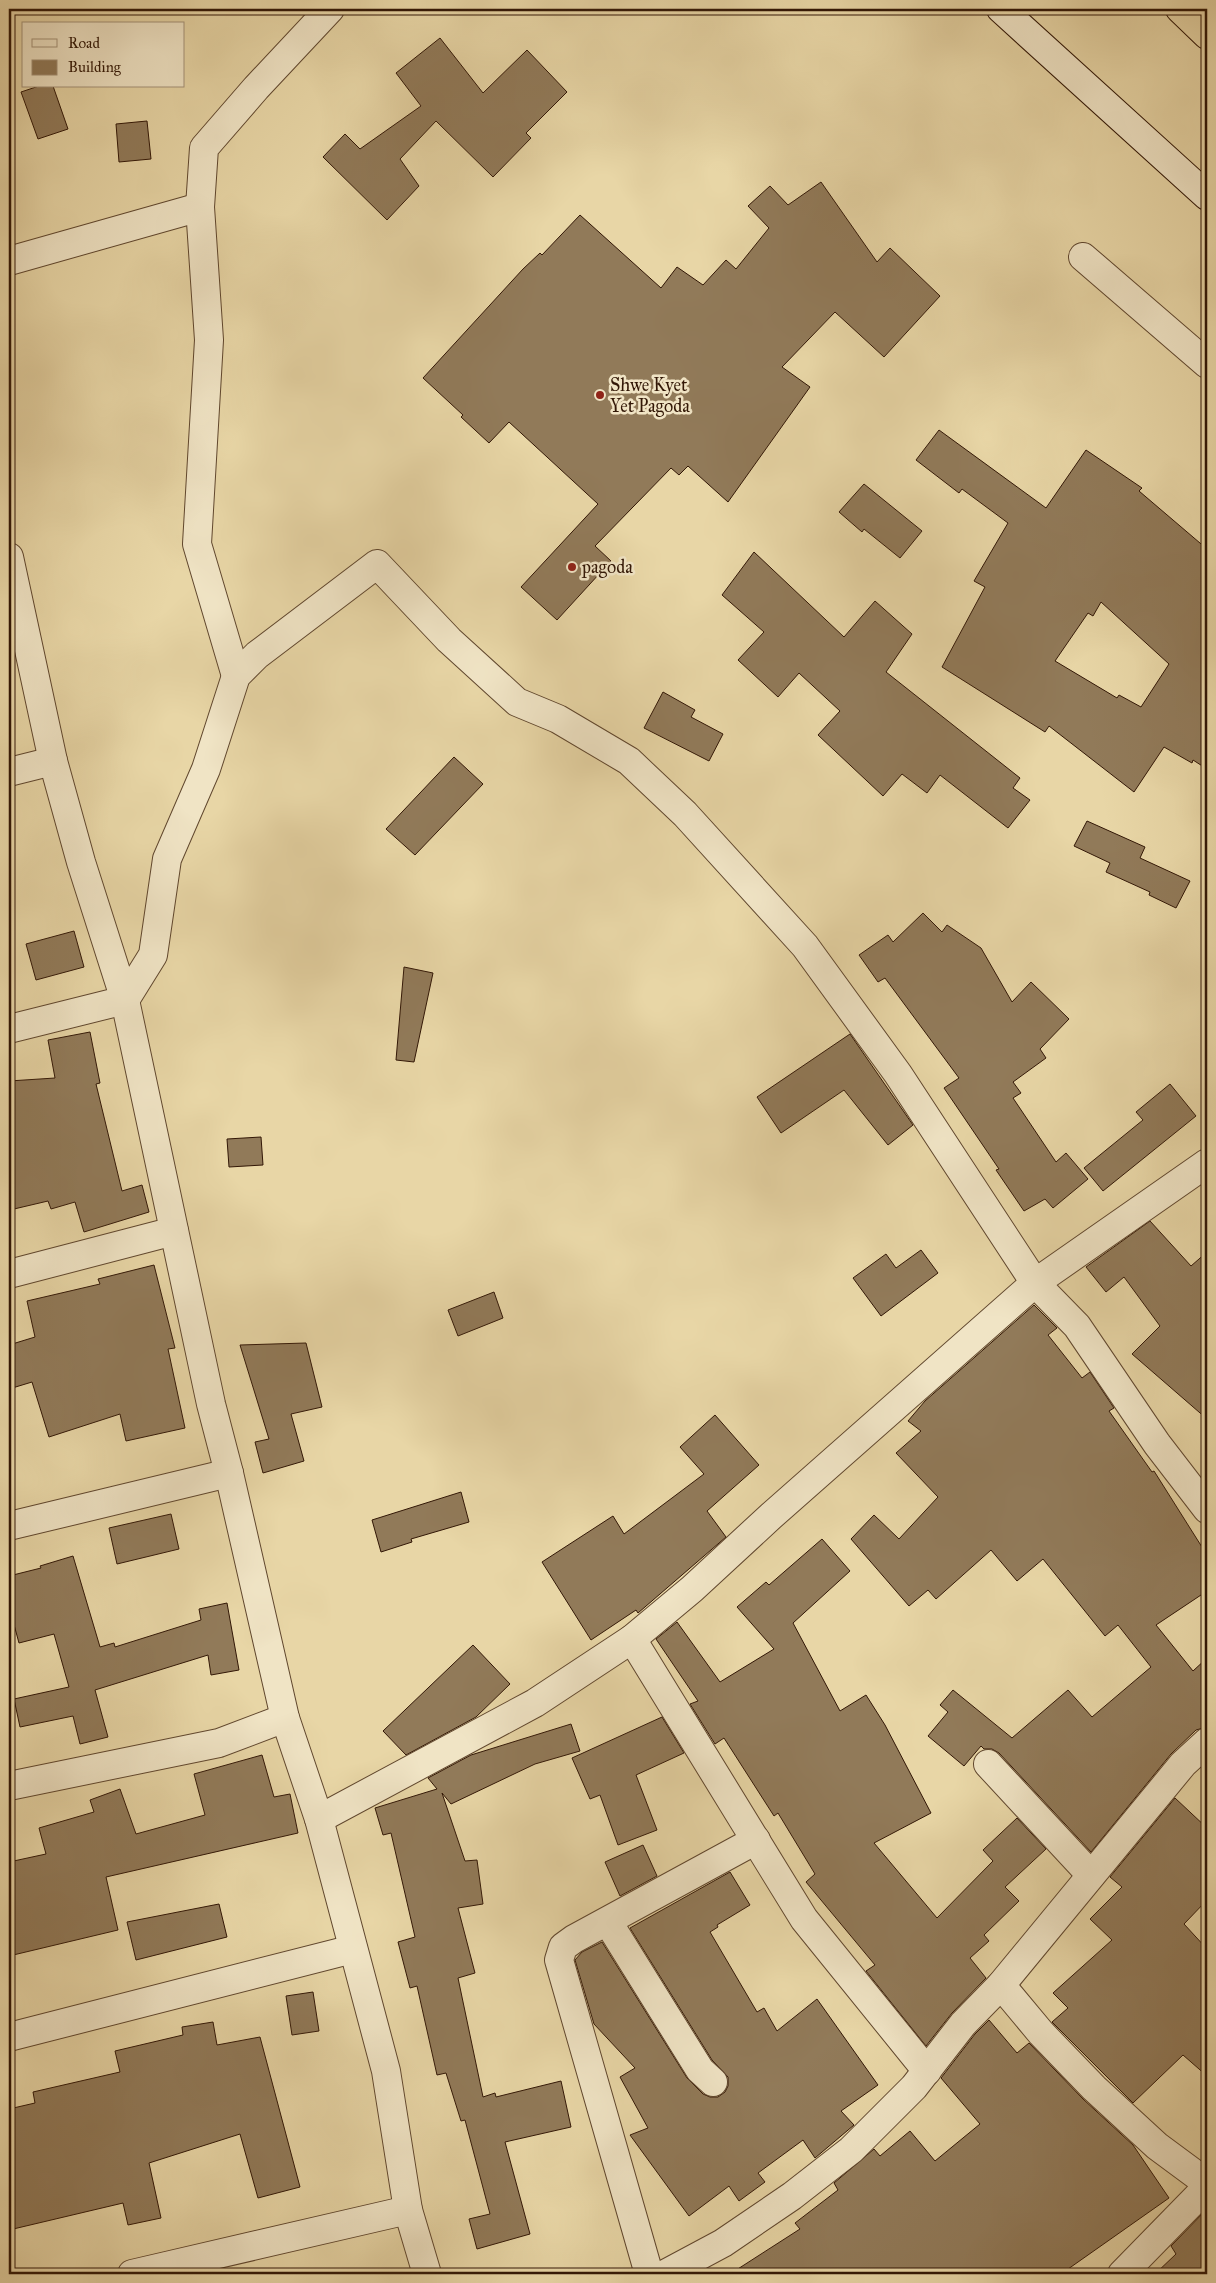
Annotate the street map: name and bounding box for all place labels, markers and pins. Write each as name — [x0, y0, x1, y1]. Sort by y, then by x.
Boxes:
place label: Shwe Kyet Yet Pagoda — [610, 374, 690, 418]
marker: Shwe Kyet Yet Pagoda — [594, 389, 606, 401]
place label: pagoda — [581, 556, 633, 579]
marker: pagoda — [566, 561, 578, 573]

